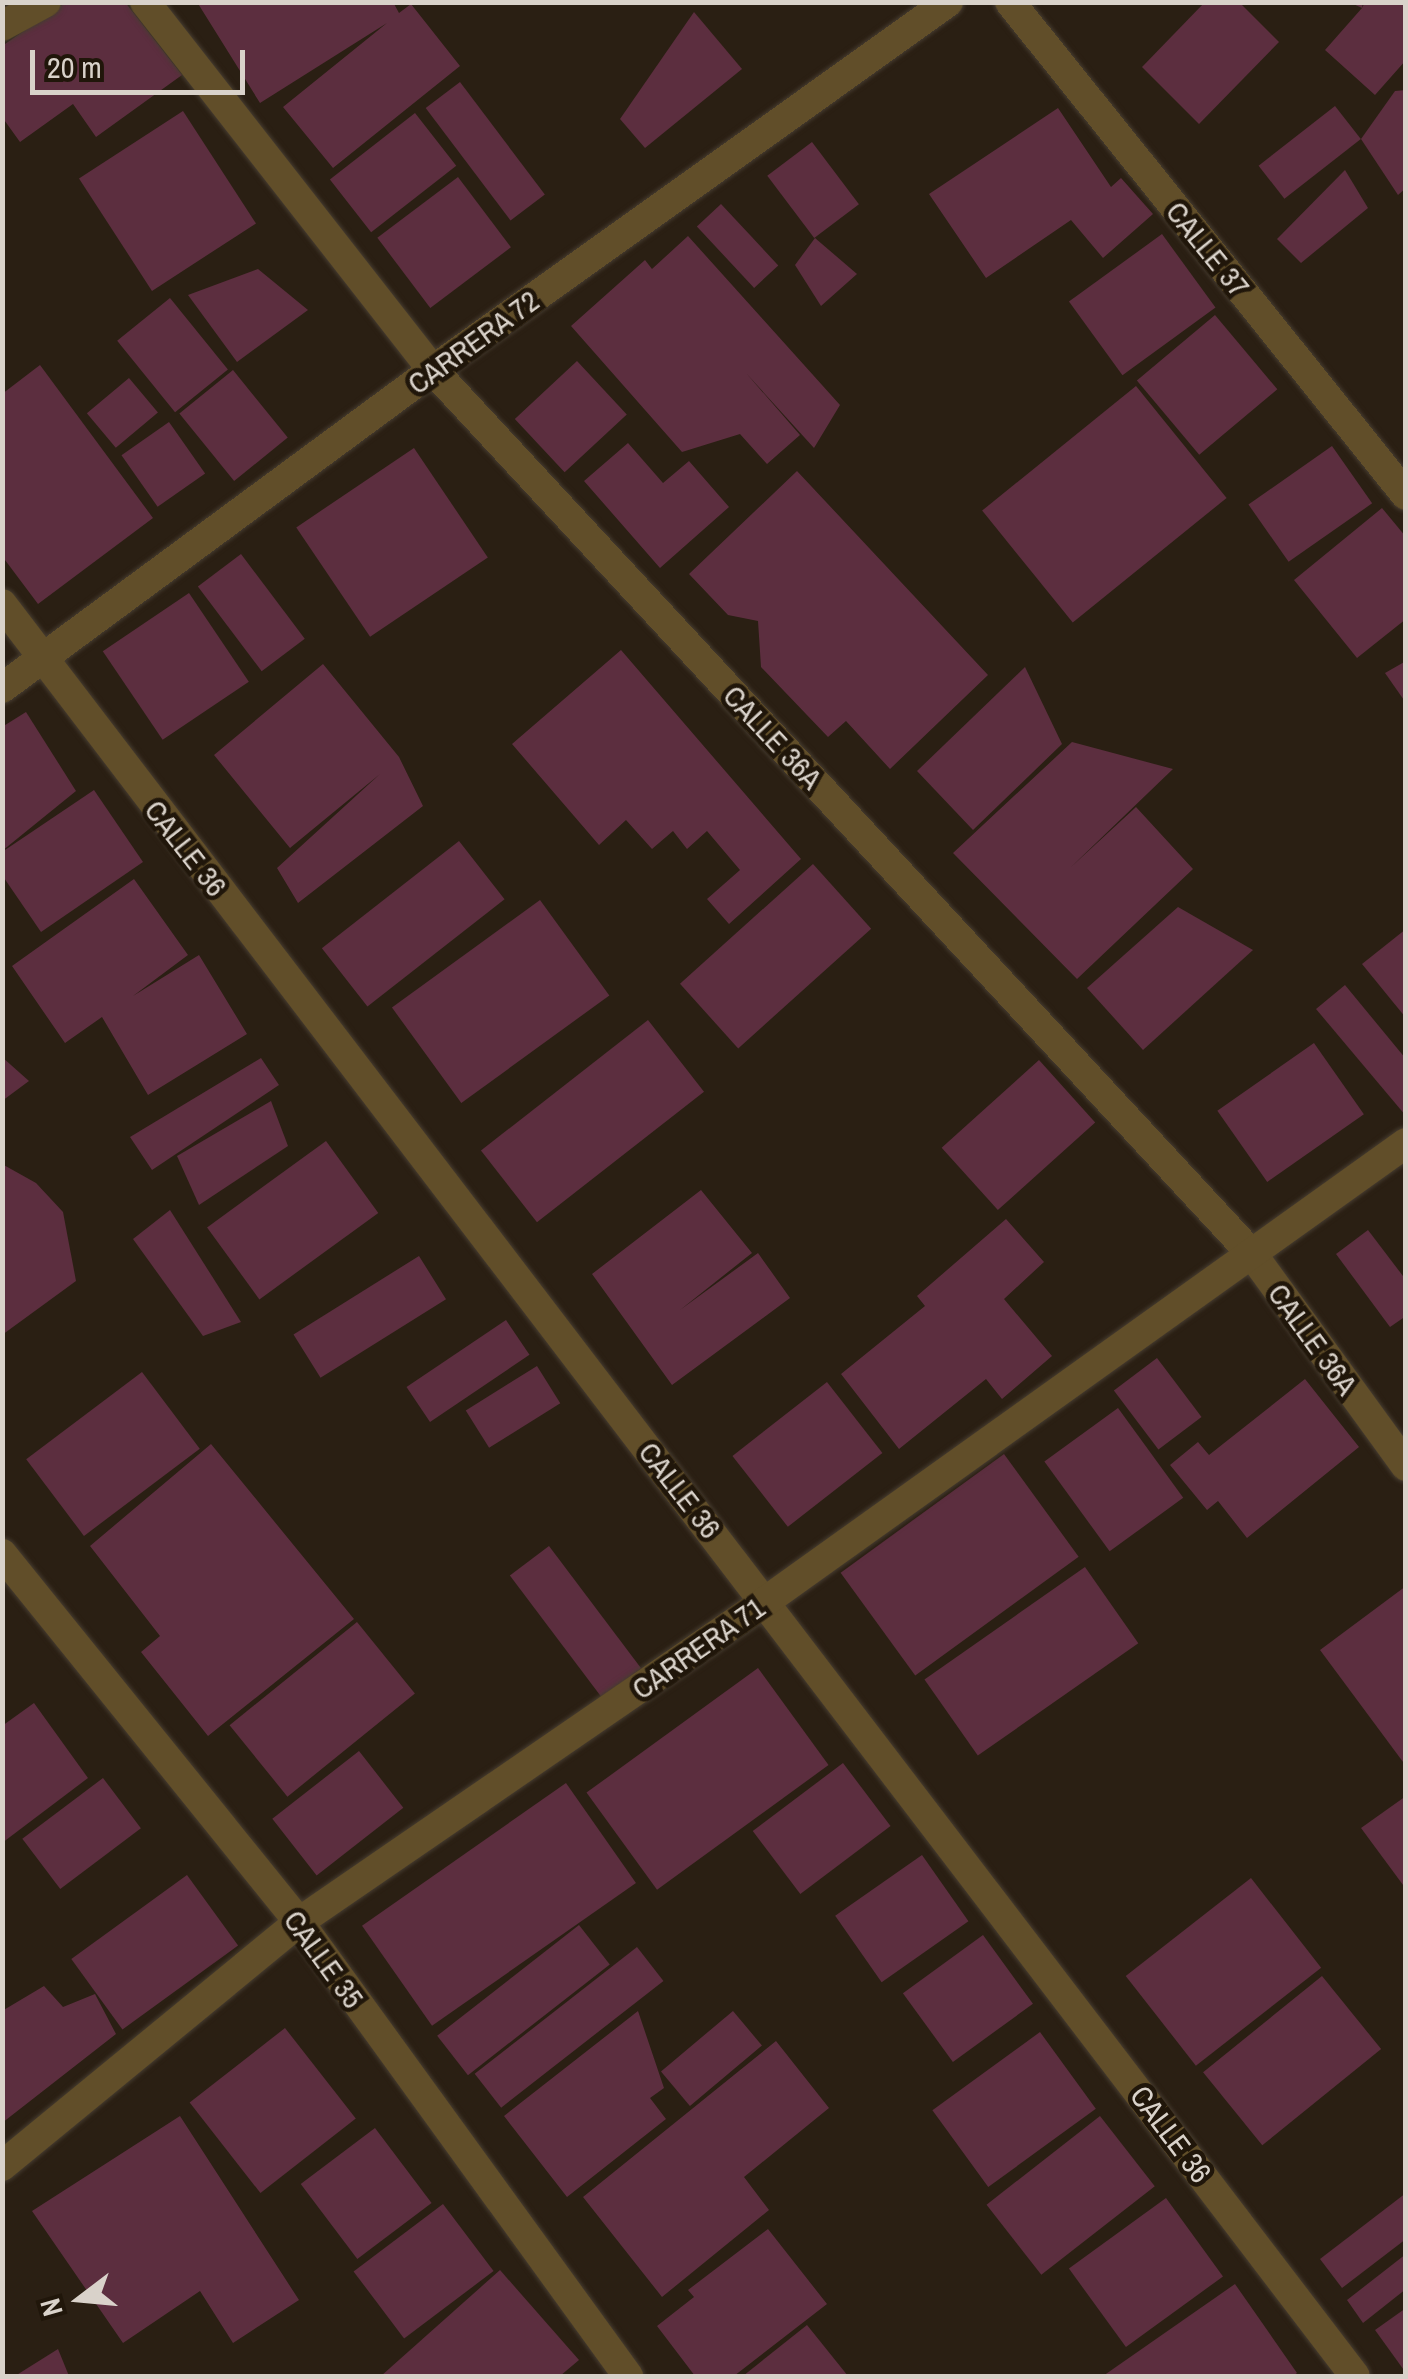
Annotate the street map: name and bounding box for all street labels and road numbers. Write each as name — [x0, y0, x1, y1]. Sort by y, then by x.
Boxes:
street label: CALLE 37 — [1159, 194, 1257, 304]
street label: CARRERA 72 — [400, 282, 546, 402]
street label: CALLE 36A — [716, 678, 830, 796]
street label: CALLE 36 — [137, 793, 235, 903]
street label: CALLE 36A — [1261, 1276, 1365, 1402]
street label: CALLE 36 — [631, 1435, 729, 1545]
street label: CARRERA 71 — [624, 1589, 772, 1707]
street label: CALLE 35 — [276, 1903, 372, 2015]
street label: CALLE 36 — [1123, 2078, 1219, 2190]

